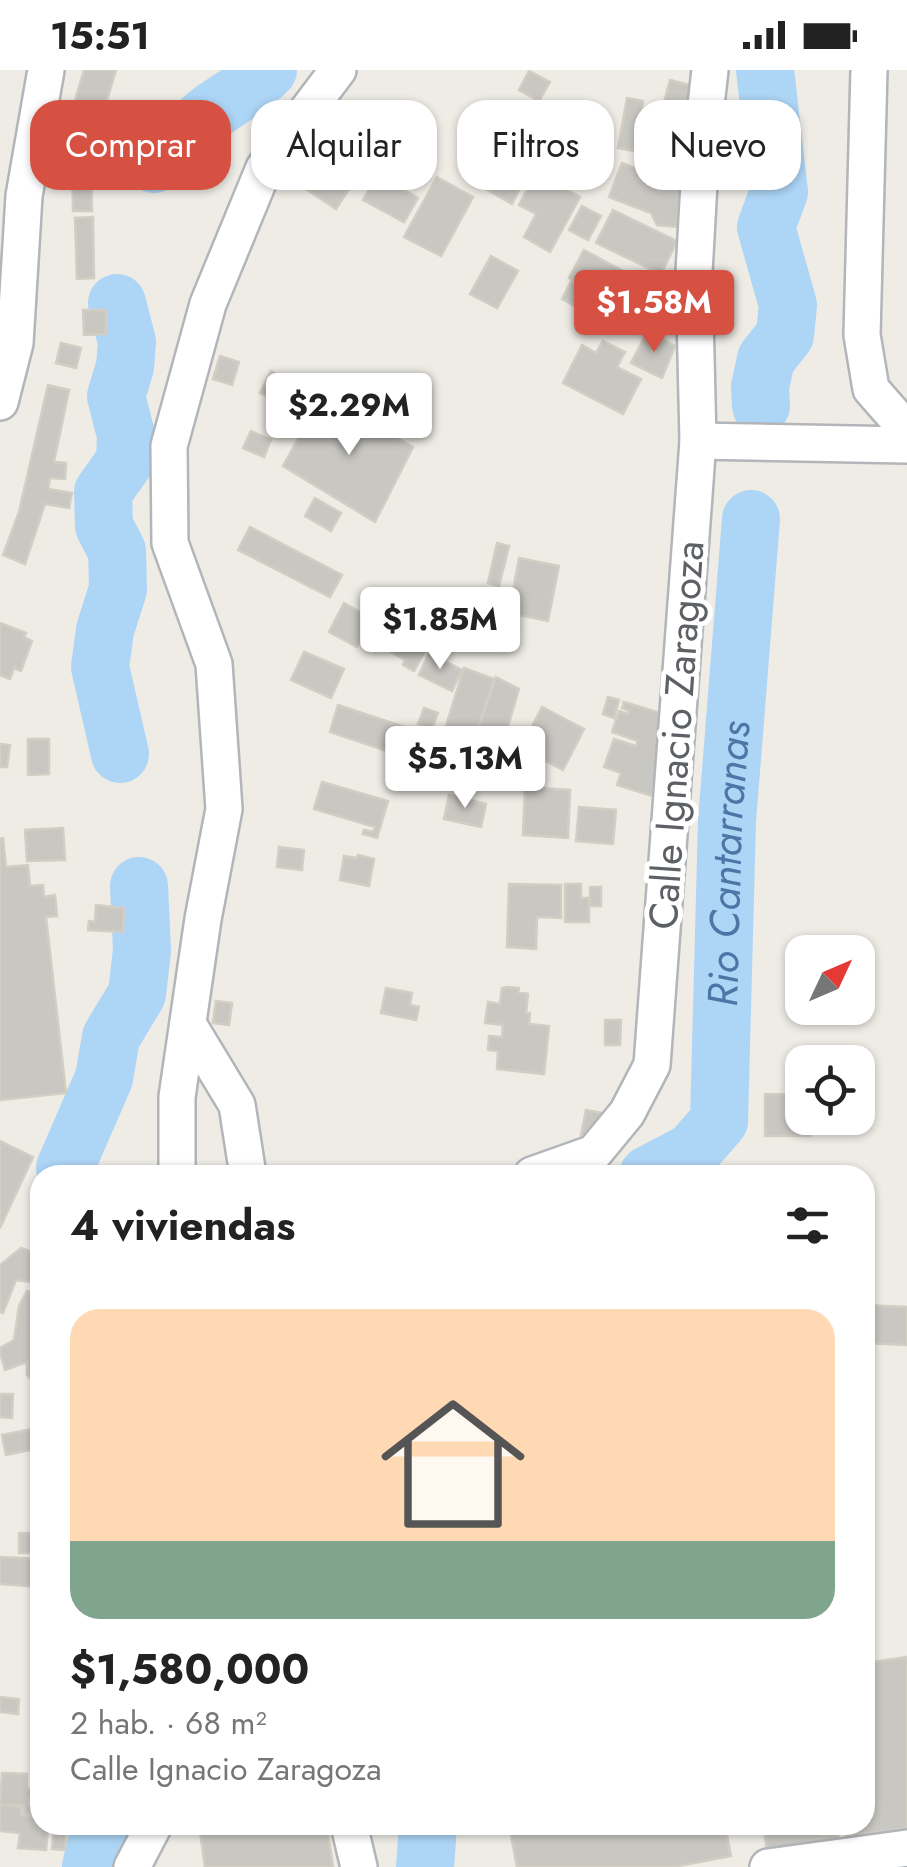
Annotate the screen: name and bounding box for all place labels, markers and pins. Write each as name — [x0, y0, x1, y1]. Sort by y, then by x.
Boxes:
pin: $1.58M — [573, 270, 735, 355]
pin: $2.29M — [268, 373, 430, 458]
pin: $1.85M — [359, 587, 521, 672]
pin: $5.13M — [384, 726, 546, 811]

